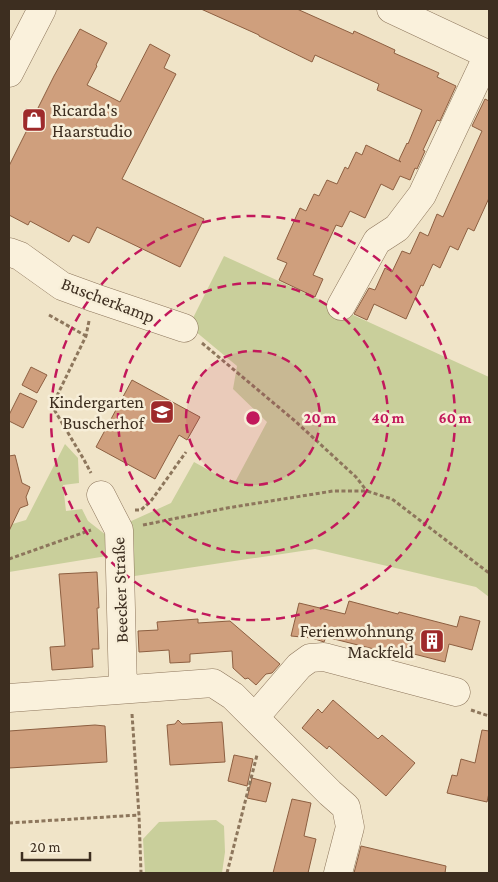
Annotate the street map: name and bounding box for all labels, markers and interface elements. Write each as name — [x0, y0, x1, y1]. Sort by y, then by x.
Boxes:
place label: Ricarda's Haarstudio — [52, 100, 133, 141]
shop icon: Ricarda's Haarstudio — [21, 107, 47, 133]
street label: Buscherkamp — [58, 273, 158, 327]
place label: Kindergarten Buscherhof — [49, 392, 146, 433]
school or university icon: Kindergarten Buscherhof — [149, 399, 175, 425]
centre of rings — [244, 409, 262, 427]
text: 20 m — [304, 410, 336, 426]
text: 40 m — [372, 410, 405, 426]
text: 60 m — [439, 410, 472, 426]
street label: Beecker Straße — [108, 537, 132, 643]
place label: Ferienwohnung Mackfeld — [300, 621, 415, 662]
building icon: Ferienwohnung Mackfeld — [419, 628, 445, 654]
scale bar — [22, 830, 90, 862]
text: 20 m — [30, 839, 61, 855]

